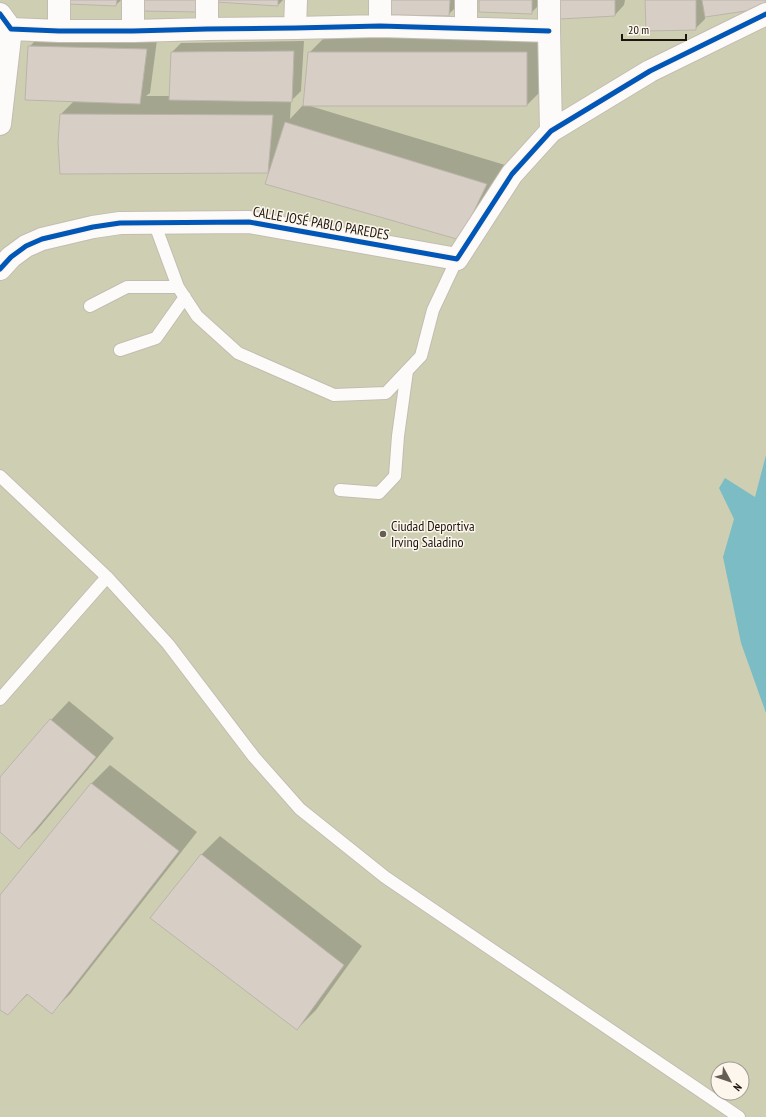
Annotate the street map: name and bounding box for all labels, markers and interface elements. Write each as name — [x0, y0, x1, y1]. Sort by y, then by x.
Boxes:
scale bar — [622, 16, 686, 42]
text: 20 m — [628, 22, 649, 37]
street label: CALLE JOSÉ PABLO PAREDES — [251, 202, 391, 244]
place label: Ciudad Deportiva Irving Saladino — [391, 517, 475, 551]
marker: Ciudad Deportiva Irving Saladino — [378, 529, 388, 539]
north arrow — [710, 1061, 750, 1101]
text: N — [730, 1081, 745, 1094]

